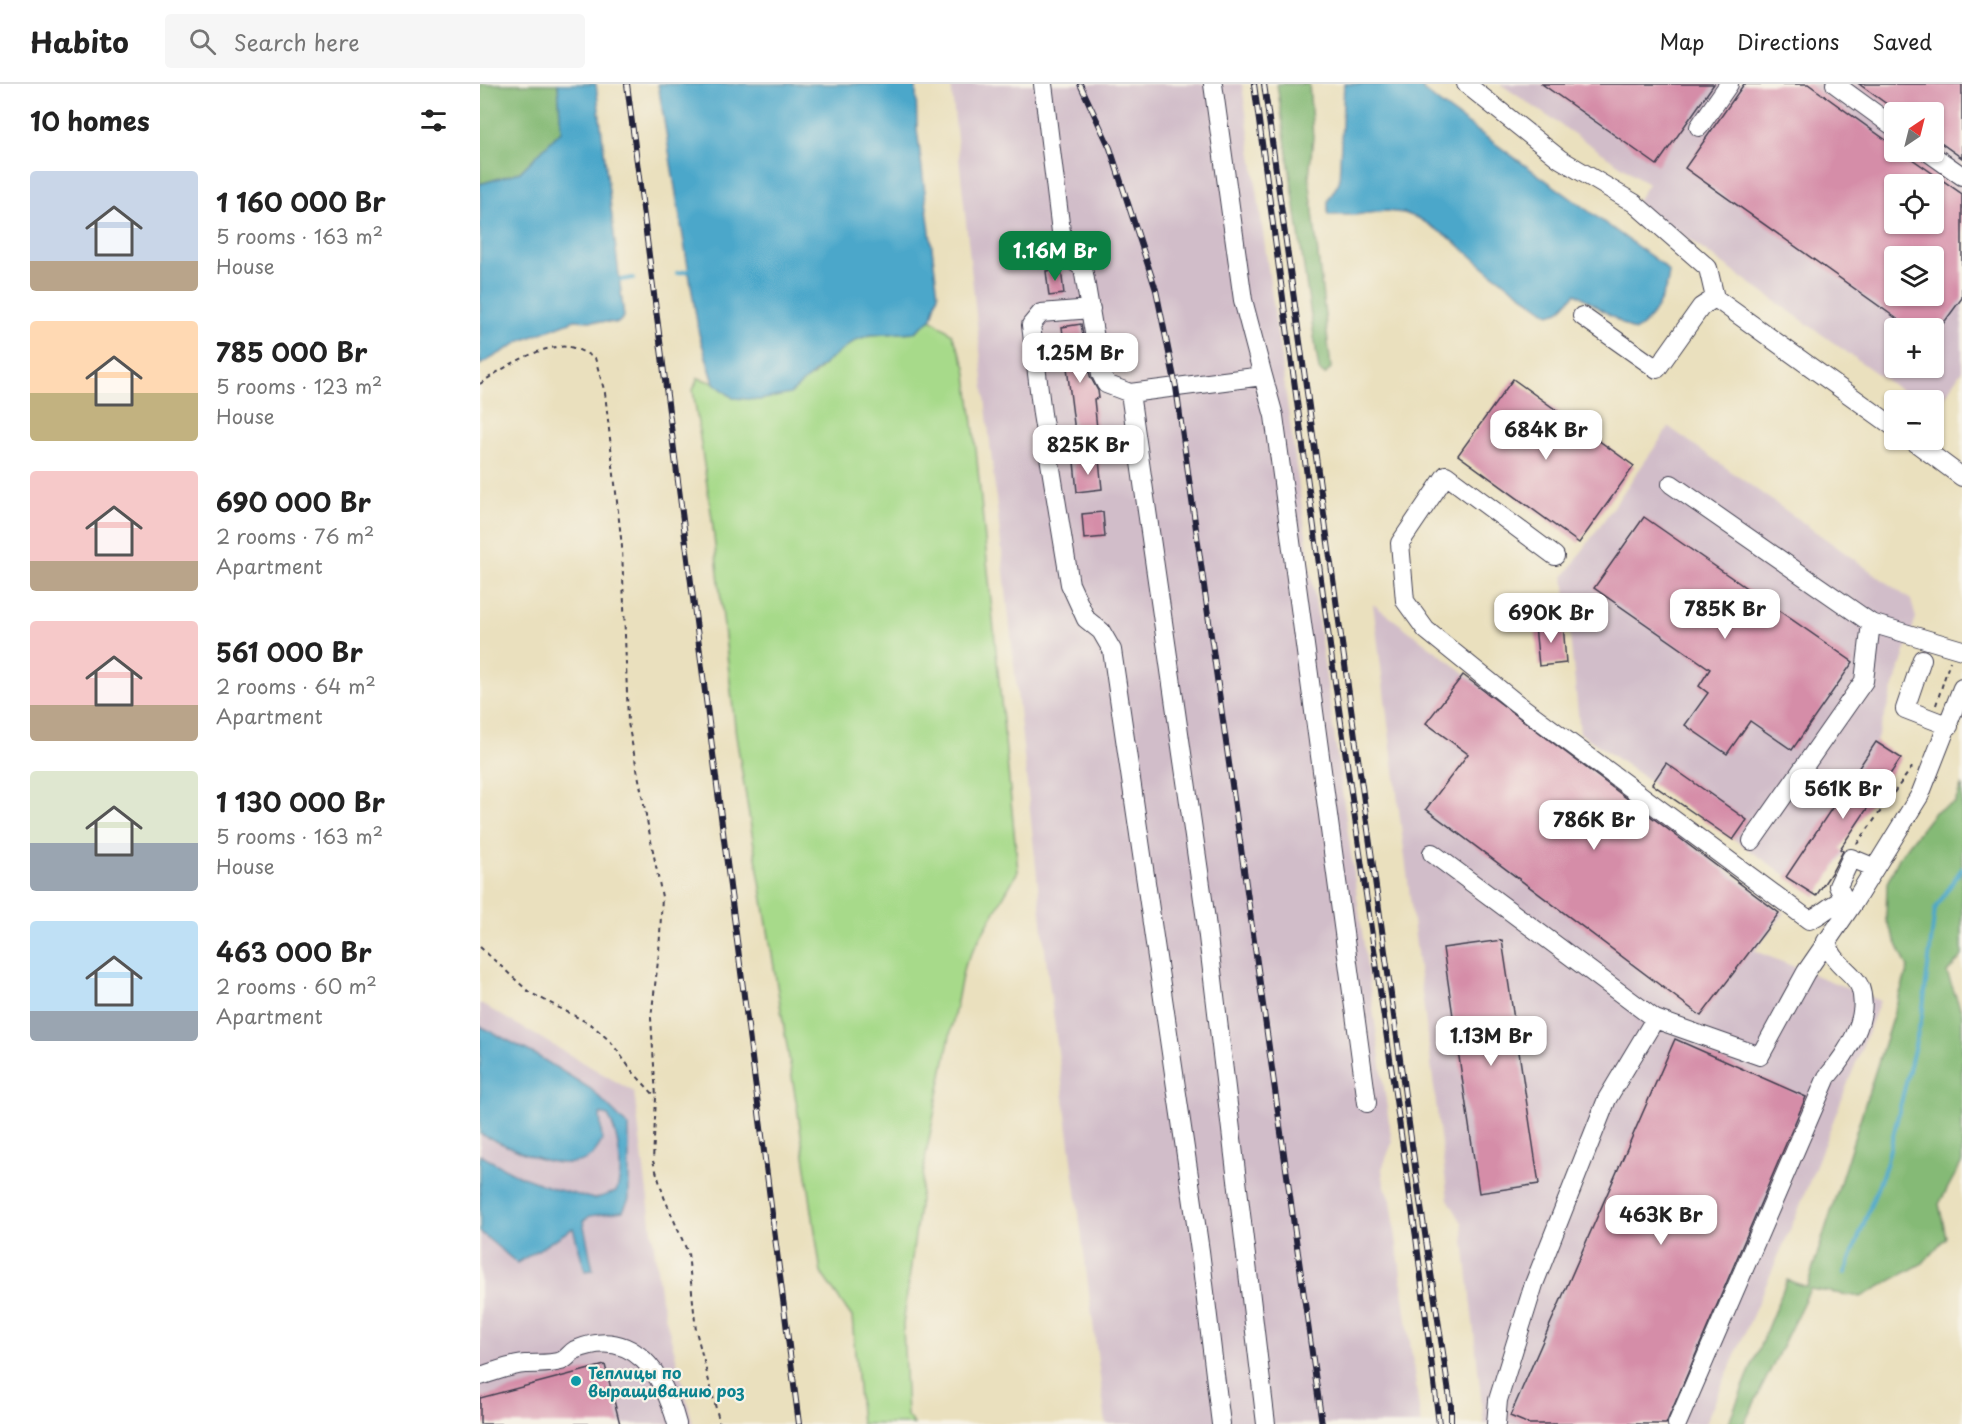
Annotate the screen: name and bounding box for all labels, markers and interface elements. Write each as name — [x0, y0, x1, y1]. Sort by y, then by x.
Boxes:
search box — [165, 14, 585, 68]
text: Habito — [30, 20, 129, 63]
icon: search — [186, 25, 219, 58]
text: Search here — [234, 25, 360, 58]
text: Map — [1659, 25, 1704, 57]
text: Directions — [1737, 25, 1839, 57]
text: Saved — [1872, 25, 1932, 57]
text: 10 homes — [30, 101, 150, 140]
north arrow — [1884, 102, 1944, 162]
map controls — [1884, 102, 1944, 450]
icon: filters — [417, 104, 450, 137]
button: locate — [1884, 174, 1944, 234]
text: 1 160 000 Br — [216, 182, 386, 221]
icon: home — [78, 195, 150, 267]
text: 5 rooms · 163 m² — [216, 221, 383, 251]
pin: 1.16M Br — [993, 231, 1117, 282]
text: 1.16M Br — [1013, 235, 1097, 265]
button: layers — [1884, 246, 1944, 306]
text: House — [216, 251, 275, 281]
button: + — [1884, 318, 1944, 378]
text: 785 000 Br — [216, 332, 367, 371]
pin: 1.25M Br — [1018, 333, 1142, 384]
text: 1.25M Br — [1036, 337, 1124, 367]
icon: home — [78, 345, 150, 417]
text: 5 rooms · 123 m² — [216, 371, 382, 401]
button: − — [1884, 390, 1944, 450]
text: House — [216, 401, 275, 431]
pin: 684K Br — [1491, 410, 1601, 461]
text: 684K Br — [1504, 414, 1588, 444]
pin: 825K Br — [1033, 425, 1143, 476]
text: 825K Br — [1047, 429, 1129, 459]
text: 690 000 Br — [216, 482, 371, 521]
icon: home — [78, 495, 150, 567]
text: 2 rooms · 76 m² — [216, 521, 374, 551]
text: Apartment — [216, 551, 323, 581]
pin: 785K Br — [1670, 589, 1780, 640]
pin: 690K Br — [1496, 593, 1606, 644]
text: 785K Br — [1684, 593, 1766, 623]
text: 690K Br — [1508, 597, 1594, 627]
text: 561 000 Br — [216, 632, 363, 671]
icon: home — [78, 645, 150, 717]
text: 2 rooms · 64 m² — [216, 671, 376, 701]
text: Apartment — [216, 701, 323, 731]
pin: 561K Br — [1788, 769, 1898, 820]
text: 561K Br — [1804, 773, 1882, 803]
text: 1 130 000 Br — [216, 782, 385, 821]
icon: home — [78, 795, 150, 867]
pin: 786K Br — [1539, 800, 1649, 851]
text: 786K Br — [1553, 804, 1635, 834]
text: 5 rooms · 163 m² — [216, 821, 383, 851]
text: House — [216, 851, 275, 881]
text: 463 000 Br — [216, 932, 372, 971]
icon: home — [78, 945, 150, 1017]
text: 2 rooms · 60 m² — [216, 971, 377, 1001]
text: Apartment — [216, 1001, 323, 1031]
pin: 1.13M Br — [1429, 1016, 1553, 1067]
text: 1.13M Br — [1450, 1020, 1532, 1050]
pin: 463K Br — [1606, 1195, 1716, 1246]
text: 463K Br — [1619, 1199, 1703, 1229]
place label: Теплицы по выращиванию роз — [588, 1360, 745, 1402]
marker: Теплицы по выращиванию роз — [569, 1374, 583, 1388]

